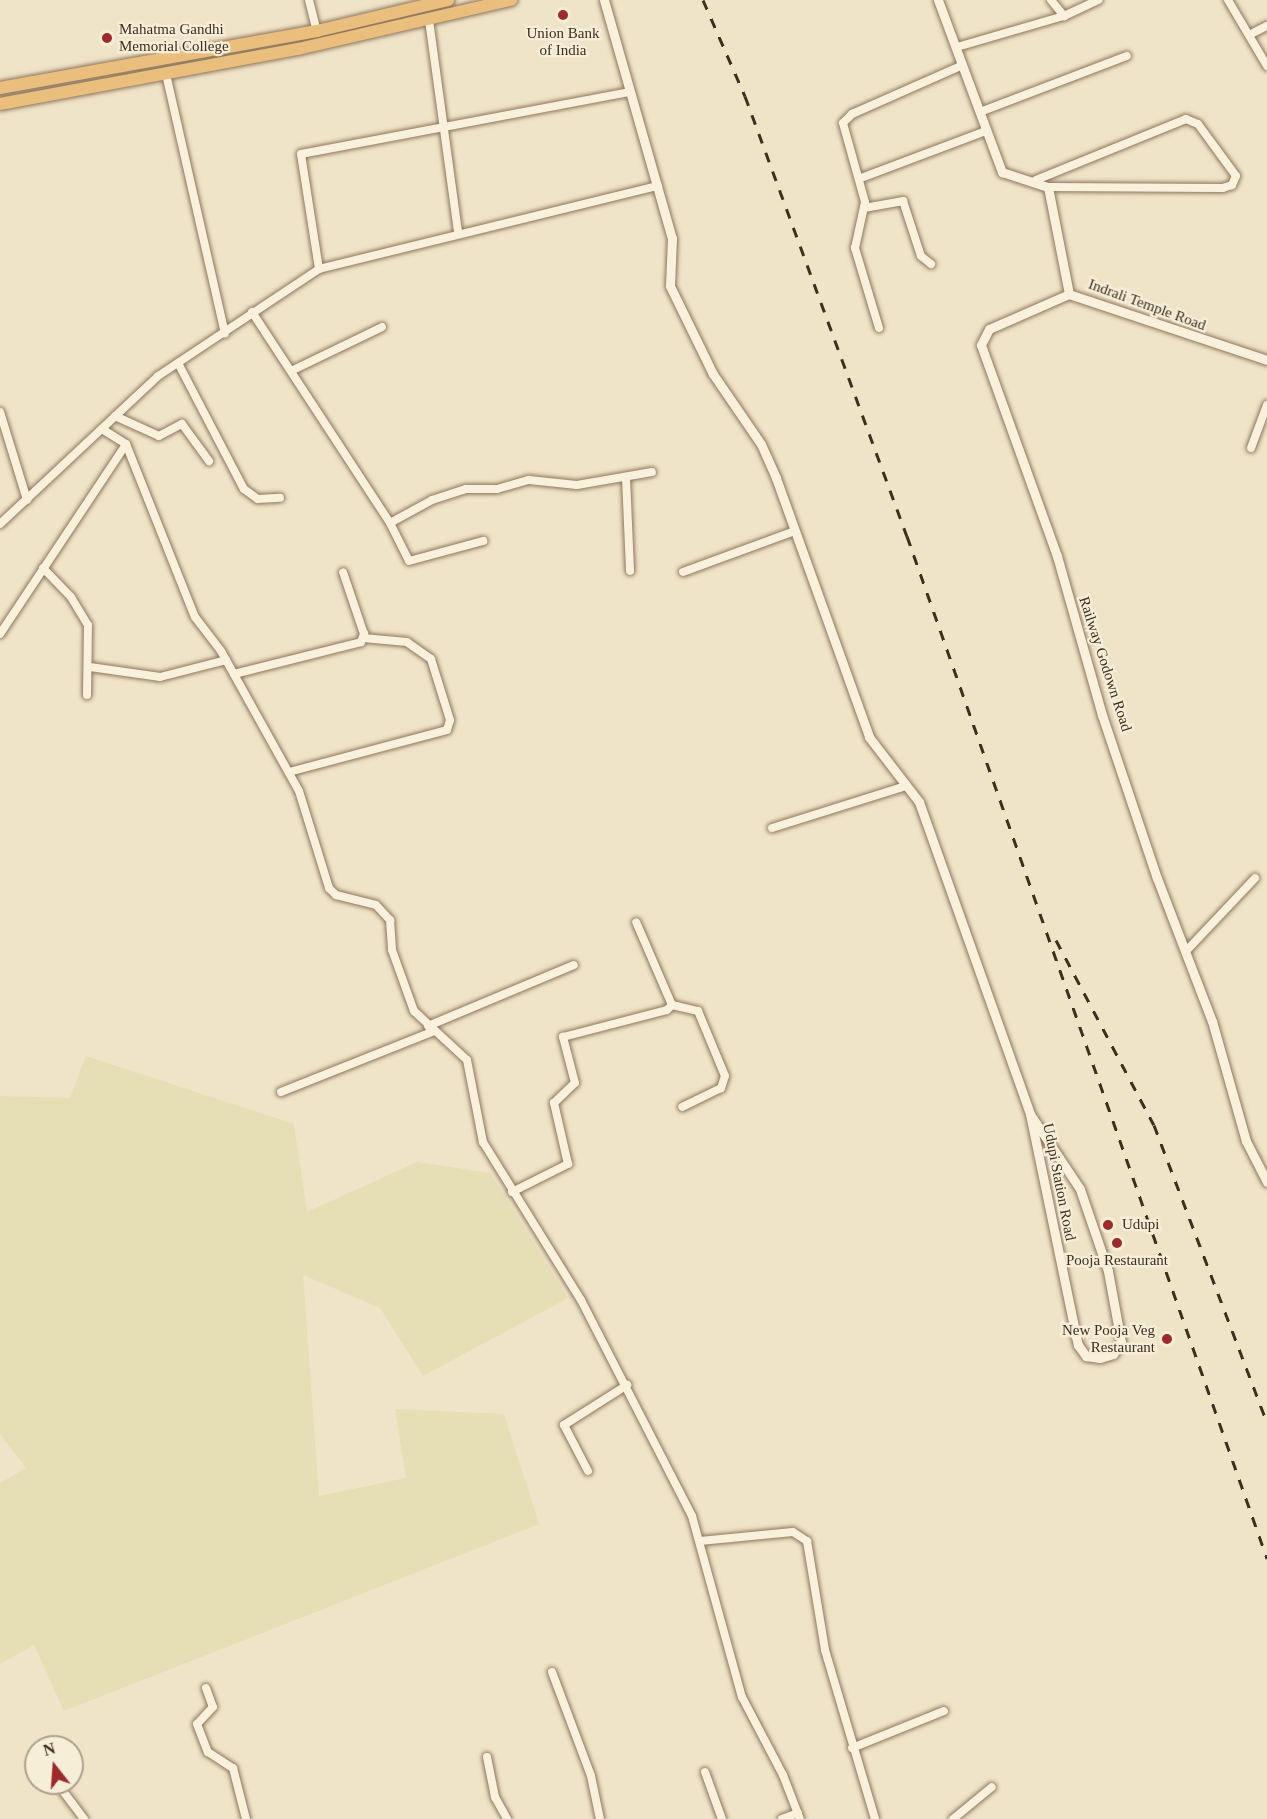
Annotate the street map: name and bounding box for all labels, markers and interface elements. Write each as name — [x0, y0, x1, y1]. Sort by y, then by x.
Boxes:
marker: Union Bank of India — [556, 8, 570, 22]
place label: Mahatma Gandhi Memorial College — [119, 20, 229, 55]
place label: Union Bank of India — [527, 24, 599, 59]
marker: Mahatma Gandhi Memorial College — [100, 31, 114, 45]
street label: Indrali Temple Road — [1086, 275, 1208, 335]
street label: Railway Godown Road — [1075, 594, 1135, 734]
street label: Udupi Station Road — [1039, 1122, 1079, 1242]
marker: Udupi — [1099, 1216, 1117, 1234]
place label: Udupi — [1122, 1216, 1160, 1234]
marker: Pooja Restaurant — [1110, 1236, 1124, 1250]
place label: Pooja Restaurant — [1066, 1252, 1168, 1270]
place label: New Pooja Veg Restaurant — [1062, 1321, 1155, 1356]
marker: New Pooja Veg Restaurant — [1160, 1332, 1174, 1346]
north arrow — [24, 1735, 84, 1795]
text: N — [41, 1739, 57, 1759]

